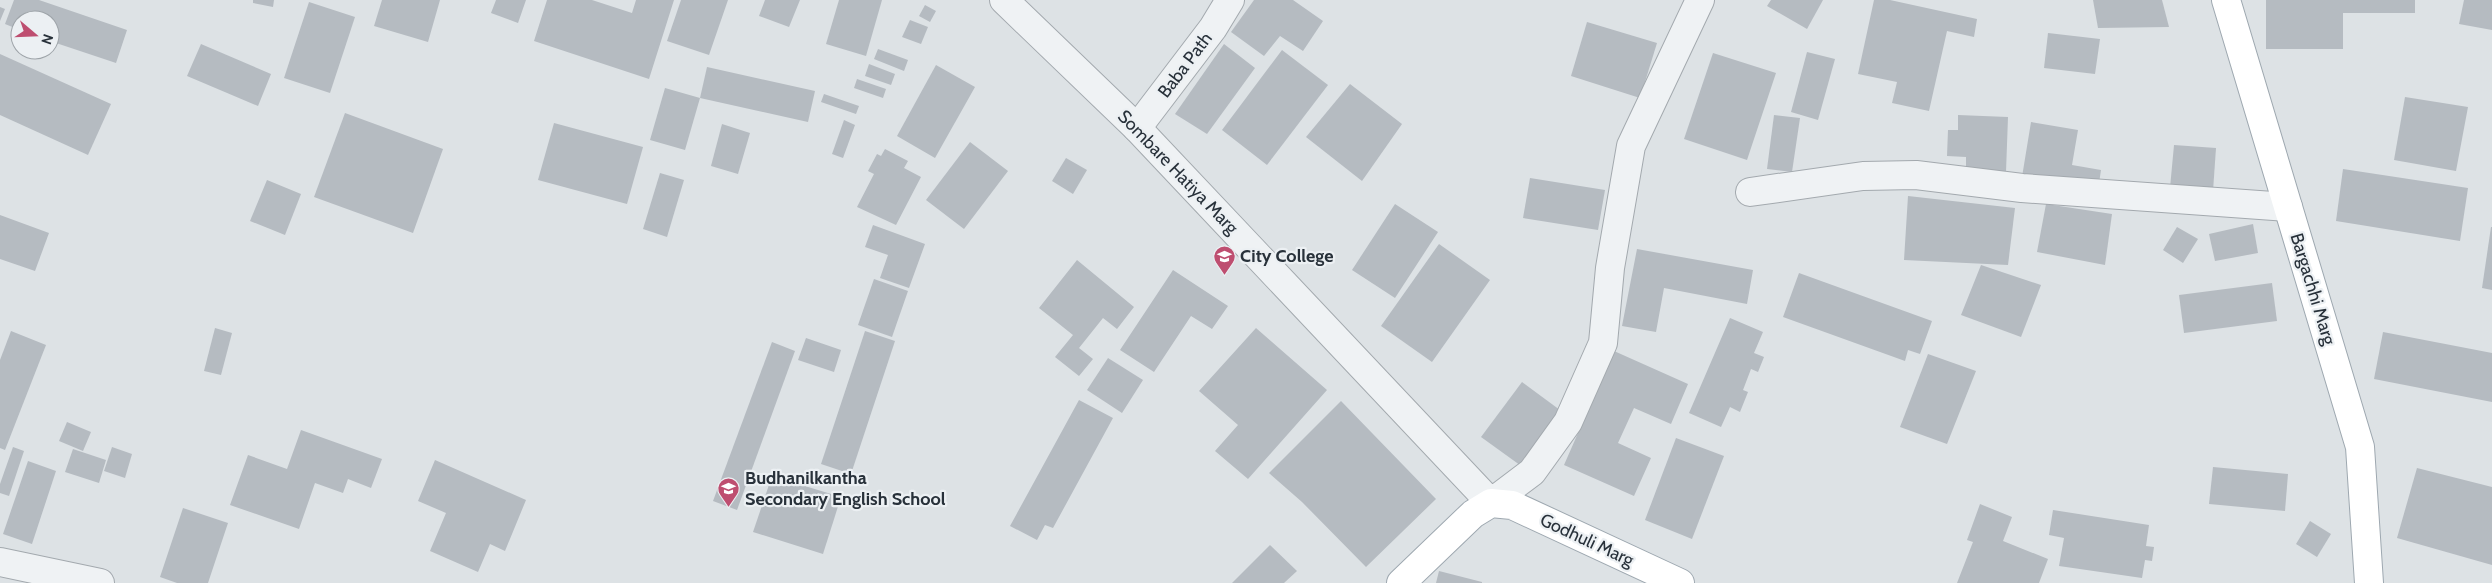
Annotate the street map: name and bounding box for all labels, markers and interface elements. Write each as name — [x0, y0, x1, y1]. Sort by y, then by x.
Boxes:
north arrow — [10, 10, 60, 60]
street label: Baba Path — [1153, 28, 1217, 102]
text: N — [37, 32, 57, 47]
street label: Sombare Hatiya Marg — [1113, 105, 1244, 239]
street label: Bargachhi Marg — [2286, 230, 2341, 349]
school or university icon: City College — [1212, 244, 1236, 275]
place label: City College — [1240, 245, 1334, 267]
place label: Budhanilkantha Secondary English School — [745, 467, 946, 510]
school or university icon: Budhanilkantha Secondary English School — [717, 476, 741, 507]
street label: Godhuli Marg — [1537, 509, 1638, 572]

